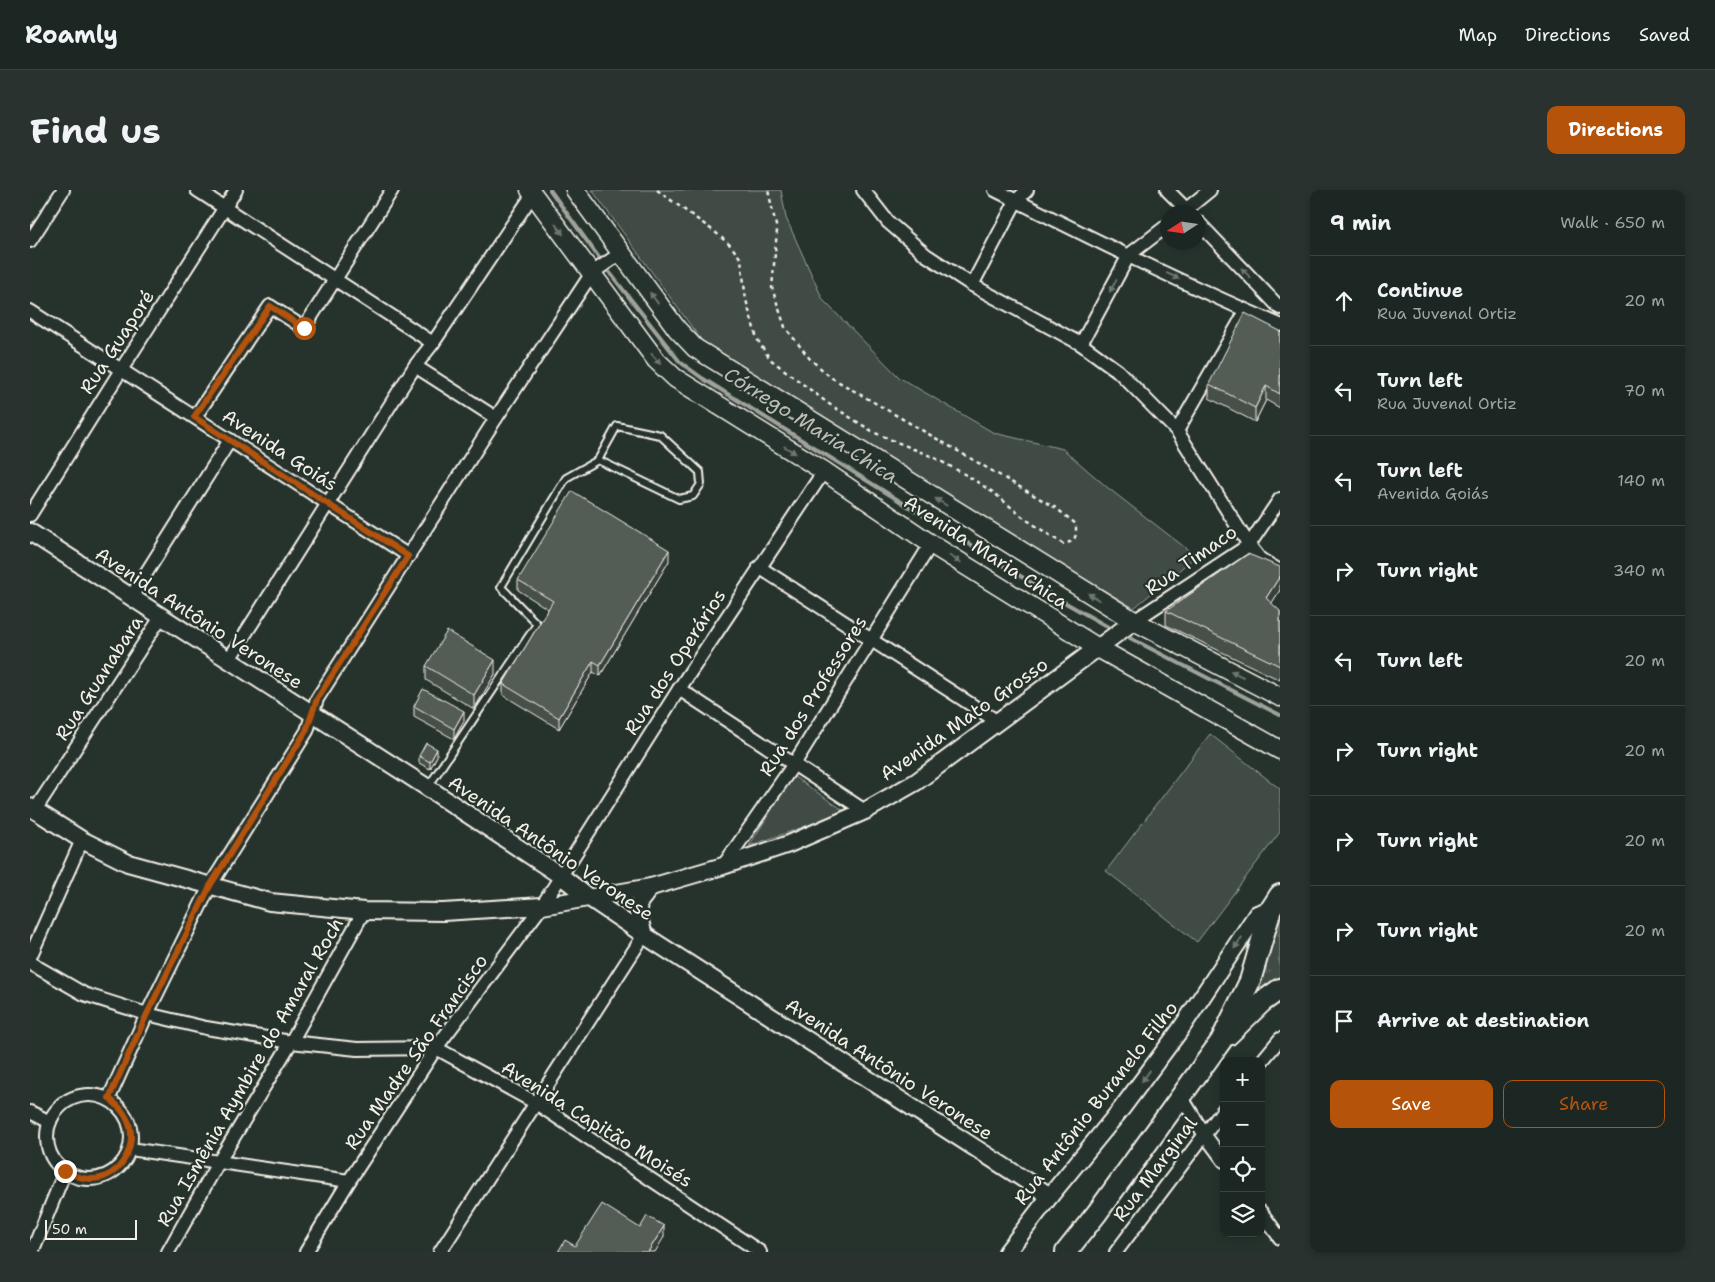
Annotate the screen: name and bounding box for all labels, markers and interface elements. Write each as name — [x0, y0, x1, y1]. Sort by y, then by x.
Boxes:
text: Roamly — [25, 19, 118, 51]
text: Map — [1459, 23, 1497, 47]
text: Directions — [1525, 23, 1611, 47]
text: Saved — [1639, 23, 1690, 47]
button: Directions — [1547, 106, 1685, 154]
text: Find us — [30, 107, 161, 154]
north arrow — [1160, 205, 1205, 250]
text: 9 min — [1330, 209, 1391, 237]
text: Walk · 650 m — [1560, 212, 1665, 233]
one-way arrow — [554, 222, 564, 236]
one-way arrow — [1240, 267, 1252, 279]
one-way arrow — [1166, 273, 1180, 281]
text: Continue — [1377, 278, 1463, 303]
one-way arrow — [1108, 279, 1117, 293]
street label: Rua Guaporé — [74, 285, 160, 399]
icon: ahead — [1330, 287, 1358, 315]
text: 20 m — [1624, 290, 1665, 311]
one-way arrow — [649, 292, 660, 305]
text: Rua Juvenal Ortiz — [1377, 303, 1517, 324]
route start — [293, 317, 316, 340]
one-way arrow — [651, 353, 662, 366]
water label: Córrego Maria Chica — [719, 361, 903, 489]
text: Turn left — [1377, 368, 1463, 393]
icon: left — [1330, 377, 1358, 405]
text: 70 m — [1624, 380, 1665, 401]
text: Rua Juvenal Ortiz — [1377, 393, 1517, 414]
street label: Avenida Goiás — [217, 403, 343, 497]
one-way arrow — [784, 446, 797, 455]
text: Turn left — [1377, 458, 1463, 483]
icon: left — [1330, 467, 1358, 495]
text: 140 m — [1618, 470, 1665, 491]
text: Avenida Goiás — [1377, 483, 1489, 504]
street label: Avenida Maria Chica — [899, 489, 1073, 615]
one-way arrow — [934, 497, 947, 507]
street label: Rua Timaco — [1140, 519, 1242, 601]
street label: Avenida Antônio Veronese — [90, 541, 308, 695]
one-way arrow — [948, 554, 962, 563]
icon: right — [1330, 557, 1358, 585]
text: Turn right — [1377, 558, 1478, 583]
text: 340 m — [1613, 560, 1665, 581]
street label: Rua dos Operários — [619, 584, 731, 740]
one-way arrow — [1087, 592, 1100, 601]
street label: Rua Guanabara — [49, 611, 149, 745]
street label: Rua dos Professores — [753, 611, 873, 781]
icon: left — [1330, 647, 1358, 675]
text: Turn left — [1377, 648, 1463, 673]
text: 20 m — [1624, 650, 1665, 671]
street label: Avenida Mato Grosso — [875, 652, 1053, 786]
one-way arrow — [1229, 670, 1244, 678]
icon: right — [1330, 737, 1358, 765]
text: Turn right — [1377, 738, 1478, 763]
text: 20 m — [1624, 740, 1665, 761]
street label: Avenida Antônio Veronese — [443, 770, 659, 926]
icon: right — [1330, 827, 1358, 855]
text: Turn right — [1377, 828, 1478, 853]
text: 20 m — [1624, 830, 1665, 851]
street label: Rua Ismênia Aymbire do Amaral Roch — [151, 913, 349, 1231]
icon: right — [1330, 917, 1358, 945]
text: Turn right — [1377, 918, 1478, 943]
text: 20 m — [1624, 920, 1665, 941]
one-way arrow — [1233, 936, 1243, 950]
street label: Rua Madre São Francisco — [339, 949, 493, 1155]
street label: Avenida Antônio Veronese — [780, 992, 998, 1146]
street label: Rua Antônio Buranelo Filho — [1009, 996, 1183, 1210]
icon: arrive — [1330, 1007, 1358, 1035]
text: Arrive at destination — [1377, 1008, 1589, 1033]
street label: Avenida Capitão Moisés — [497, 1055, 697, 1193]
map controls — [1220, 1057, 1265, 1237]
button: + — [1220, 1057, 1265, 1102]
one-way arrow — [1140, 1069, 1151, 1082]
button: Save — [1330, 1080, 1493, 1128]
button: Share — [1503, 1080, 1665, 1128]
button: − — [1220, 1102, 1265, 1147]
street label: Rua Marginal — [1107, 1111, 1203, 1227]
button: locate — [1220, 1147, 1265, 1192]
route end — [54, 1160, 77, 1183]
button: layers — [1220, 1192, 1265, 1237]
scale bar — [45, 1217, 138, 1240]
text: 50 m — [52, 1220, 87, 1238]

